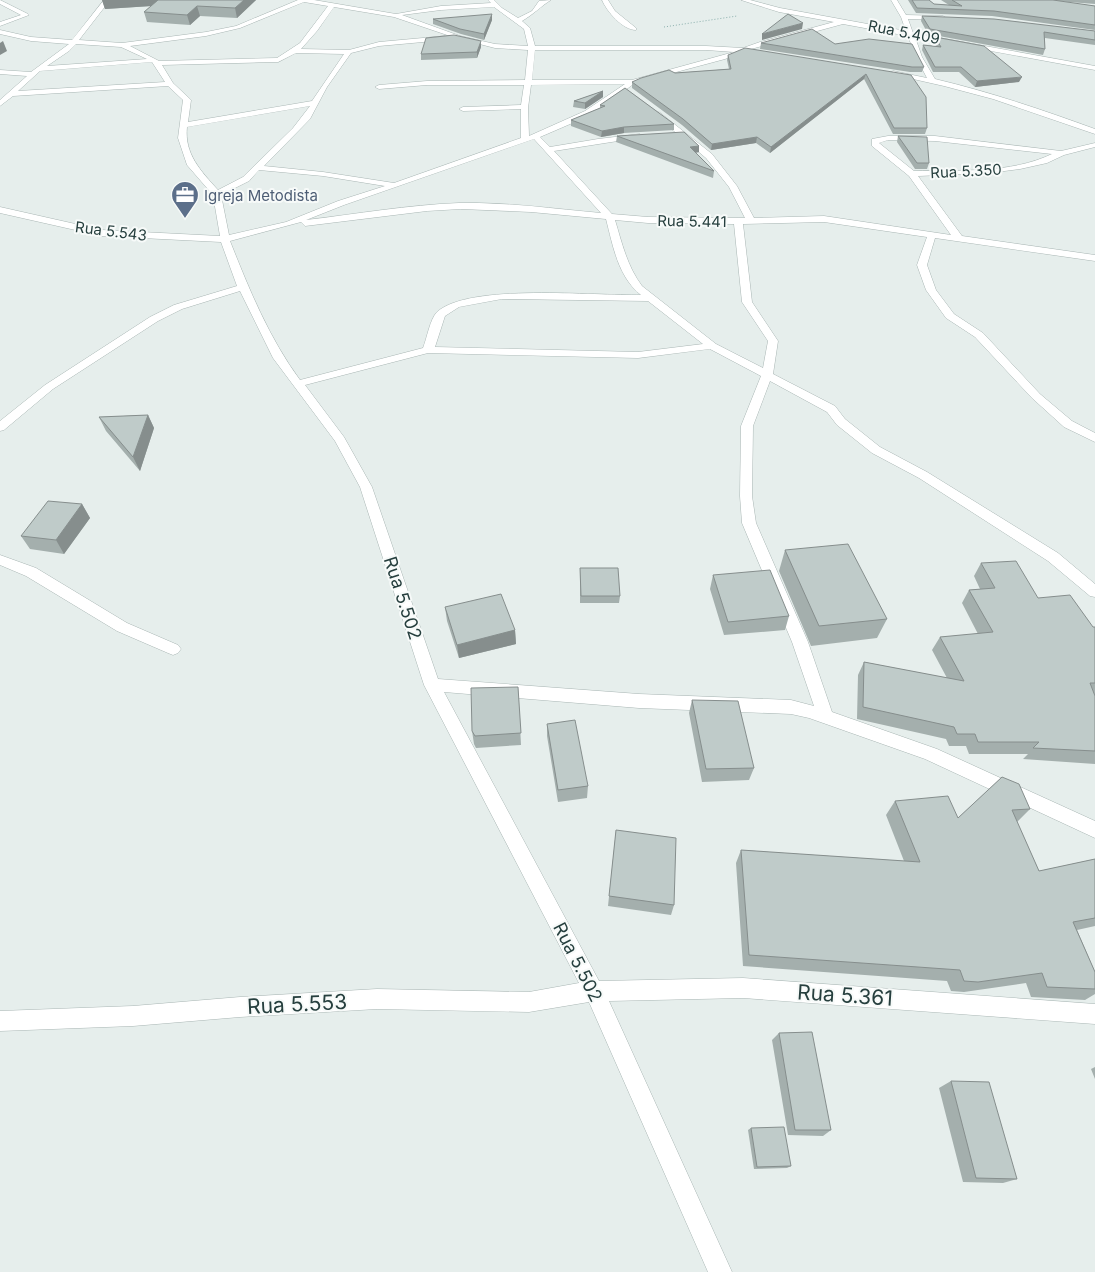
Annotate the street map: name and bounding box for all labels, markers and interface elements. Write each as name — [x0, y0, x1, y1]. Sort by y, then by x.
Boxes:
street label: Rua 5.409 — [867, 16, 941, 48]
street label: Rua 5.350 — [930, 160, 1002, 182]
office icon: Igreja Metodista — [170, 180, 200, 219]
place label: Igreja Metodista — [204, 186, 318, 205]
street label: Rua 5.441 — [657, 211, 727, 231]
street label: Rua 5.543 — [74, 217, 148, 245]
street label: Rua 5.502 — [380, 554, 426, 642]
street label: Rua 5.502 — [549, 919, 607, 1005]
street label: Rua 5.361 — [796, 979, 894, 1011]
street label: Rua 5.553 — [246, 989, 348, 1019]

